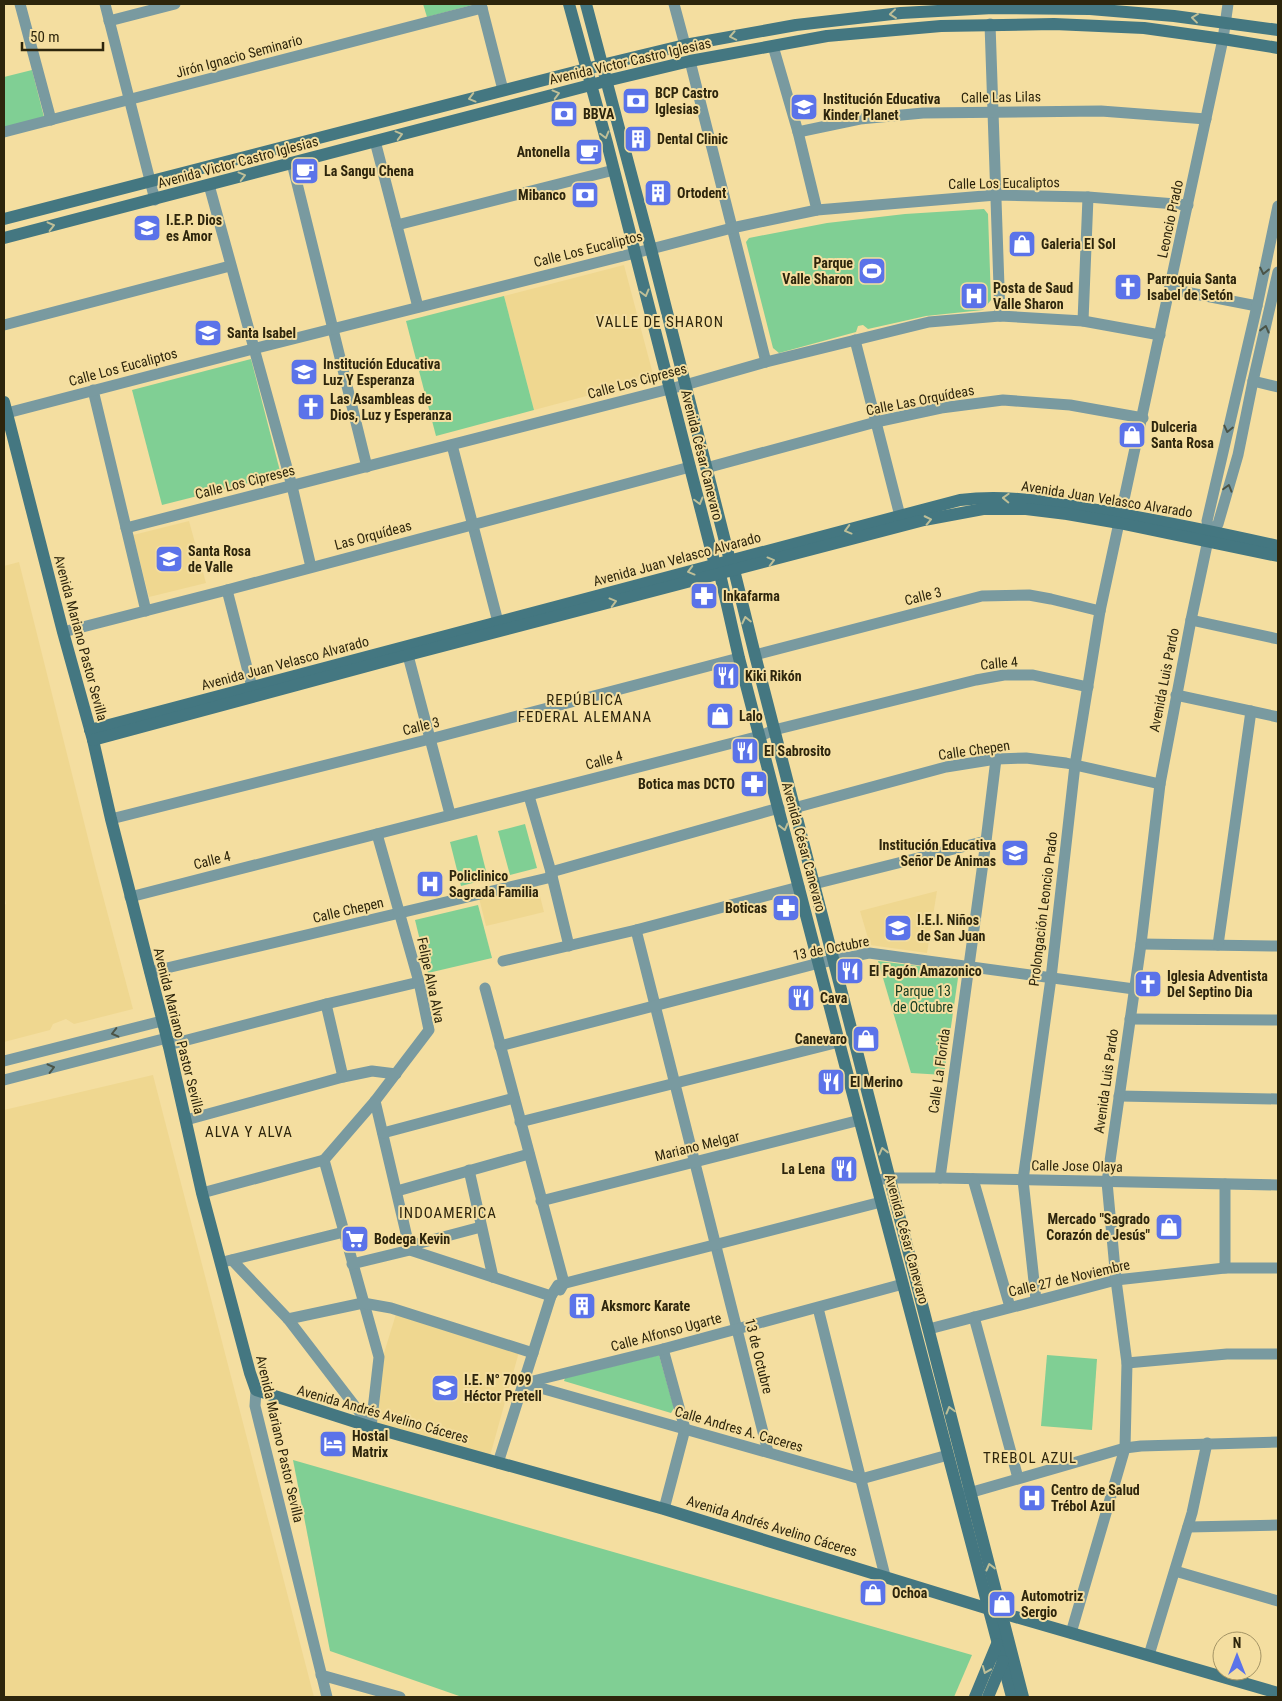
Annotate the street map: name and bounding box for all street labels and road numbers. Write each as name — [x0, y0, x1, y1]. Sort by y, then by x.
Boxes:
street label: Jirón Ignacio Seminario — [174, 31, 304, 81]
street label: Avenida Victor Castro Iglesias — [548, 35, 712, 87]
street label: Calle Las Lilas — [961, 88, 1041, 106]
street label: Avenida Victor Castro Iglesias — [156, 133, 320, 191]
street label: Calle Los Eucaliptos — [948, 174, 1060, 192]
street label: Leoncio Prado — [1154, 179, 1186, 259]
street label: Calle Los Eucaliptos — [532, 228, 644, 270]
street label: Calle Los Eucaliptos — [67, 345, 179, 389]
street label: Calle Los Cipreses — [586, 360, 688, 402]
street label: Calle Las Orquídeas — [864, 382, 976, 418]
street label: Avenida César Canevaro — [678, 388, 726, 522]
street label: Calle Los Cipreses — [193, 462, 297, 502]
street label: Avenida Juan Velasco Alvarado — [1020, 478, 1194, 520]
street label: Las Orquídeas — [333, 517, 413, 553]
street label: Avenida Juan Velasco Alvarado — [591, 529, 763, 589]
street label: Avenida Mariano Pastor Sevilla — [51, 553, 111, 723]
street label: Calle 3 — [903, 584, 943, 608]
street label: Avenida Luis Pardo — [1146, 627, 1182, 733]
street label: Avenida Juan Velasco Alvarado — [199, 633, 371, 693]
street label: Calle 4 — [979, 653, 1019, 673]
street label: Calle 3 — [401, 714, 441, 738]
street label: Calle Chepen — [937, 737, 1011, 763]
street label: Calle 4 — [584, 747, 624, 773]
street label: Avenida César Canevaro — [779, 780, 829, 914]
street label: Prolongación Leoncio Prado — [1026, 831, 1060, 987]
street label: Calle 4 — [192, 848, 232, 872]
street label: Calle Chepen — [311, 894, 385, 926]
street label: 13 de Octubre — [792, 933, 871, 963]
street label: Felipe Alva Alva — [414, 936, 448, 1024]
street label: Avenida Mariano Pastor Sevilla — [151, 946, 207, 1116]
street label: Calle La Florida — [925, 1028, 953, 1114]
street label: Avenida Luis Pardo — [1091, 1028, 1121, 1134]
street label: Mariano Melgar — [653, 1128, 741, 1164]
street label: Calle Jose Olaya — [1031, 1157, 1123, 1175]
street label: Avenida César Canevaro — [882, 1172, 932, 1306]
street label: Calle 27 de Noviembre — [1007, 1256, 1132, 1300]
street label: Calle Alfonso Ugarte — [609, 1309, 723, 1354]
street label: 13 de Octubre — [742, 1317, 776, 1396]
street label: Avenida Mariano Pastor Sevilla — [253, 1354, 307, 1524]
street label: Avenida Andrés Avelino Cáceres — [295, 1382, 471, 1446]
street label: Calle Andres A. Caceres — [673, 1403, 805, 1455]
street label: Avenida Andrés Avelino Cáceres — [685, 1492, 859, 1560]

